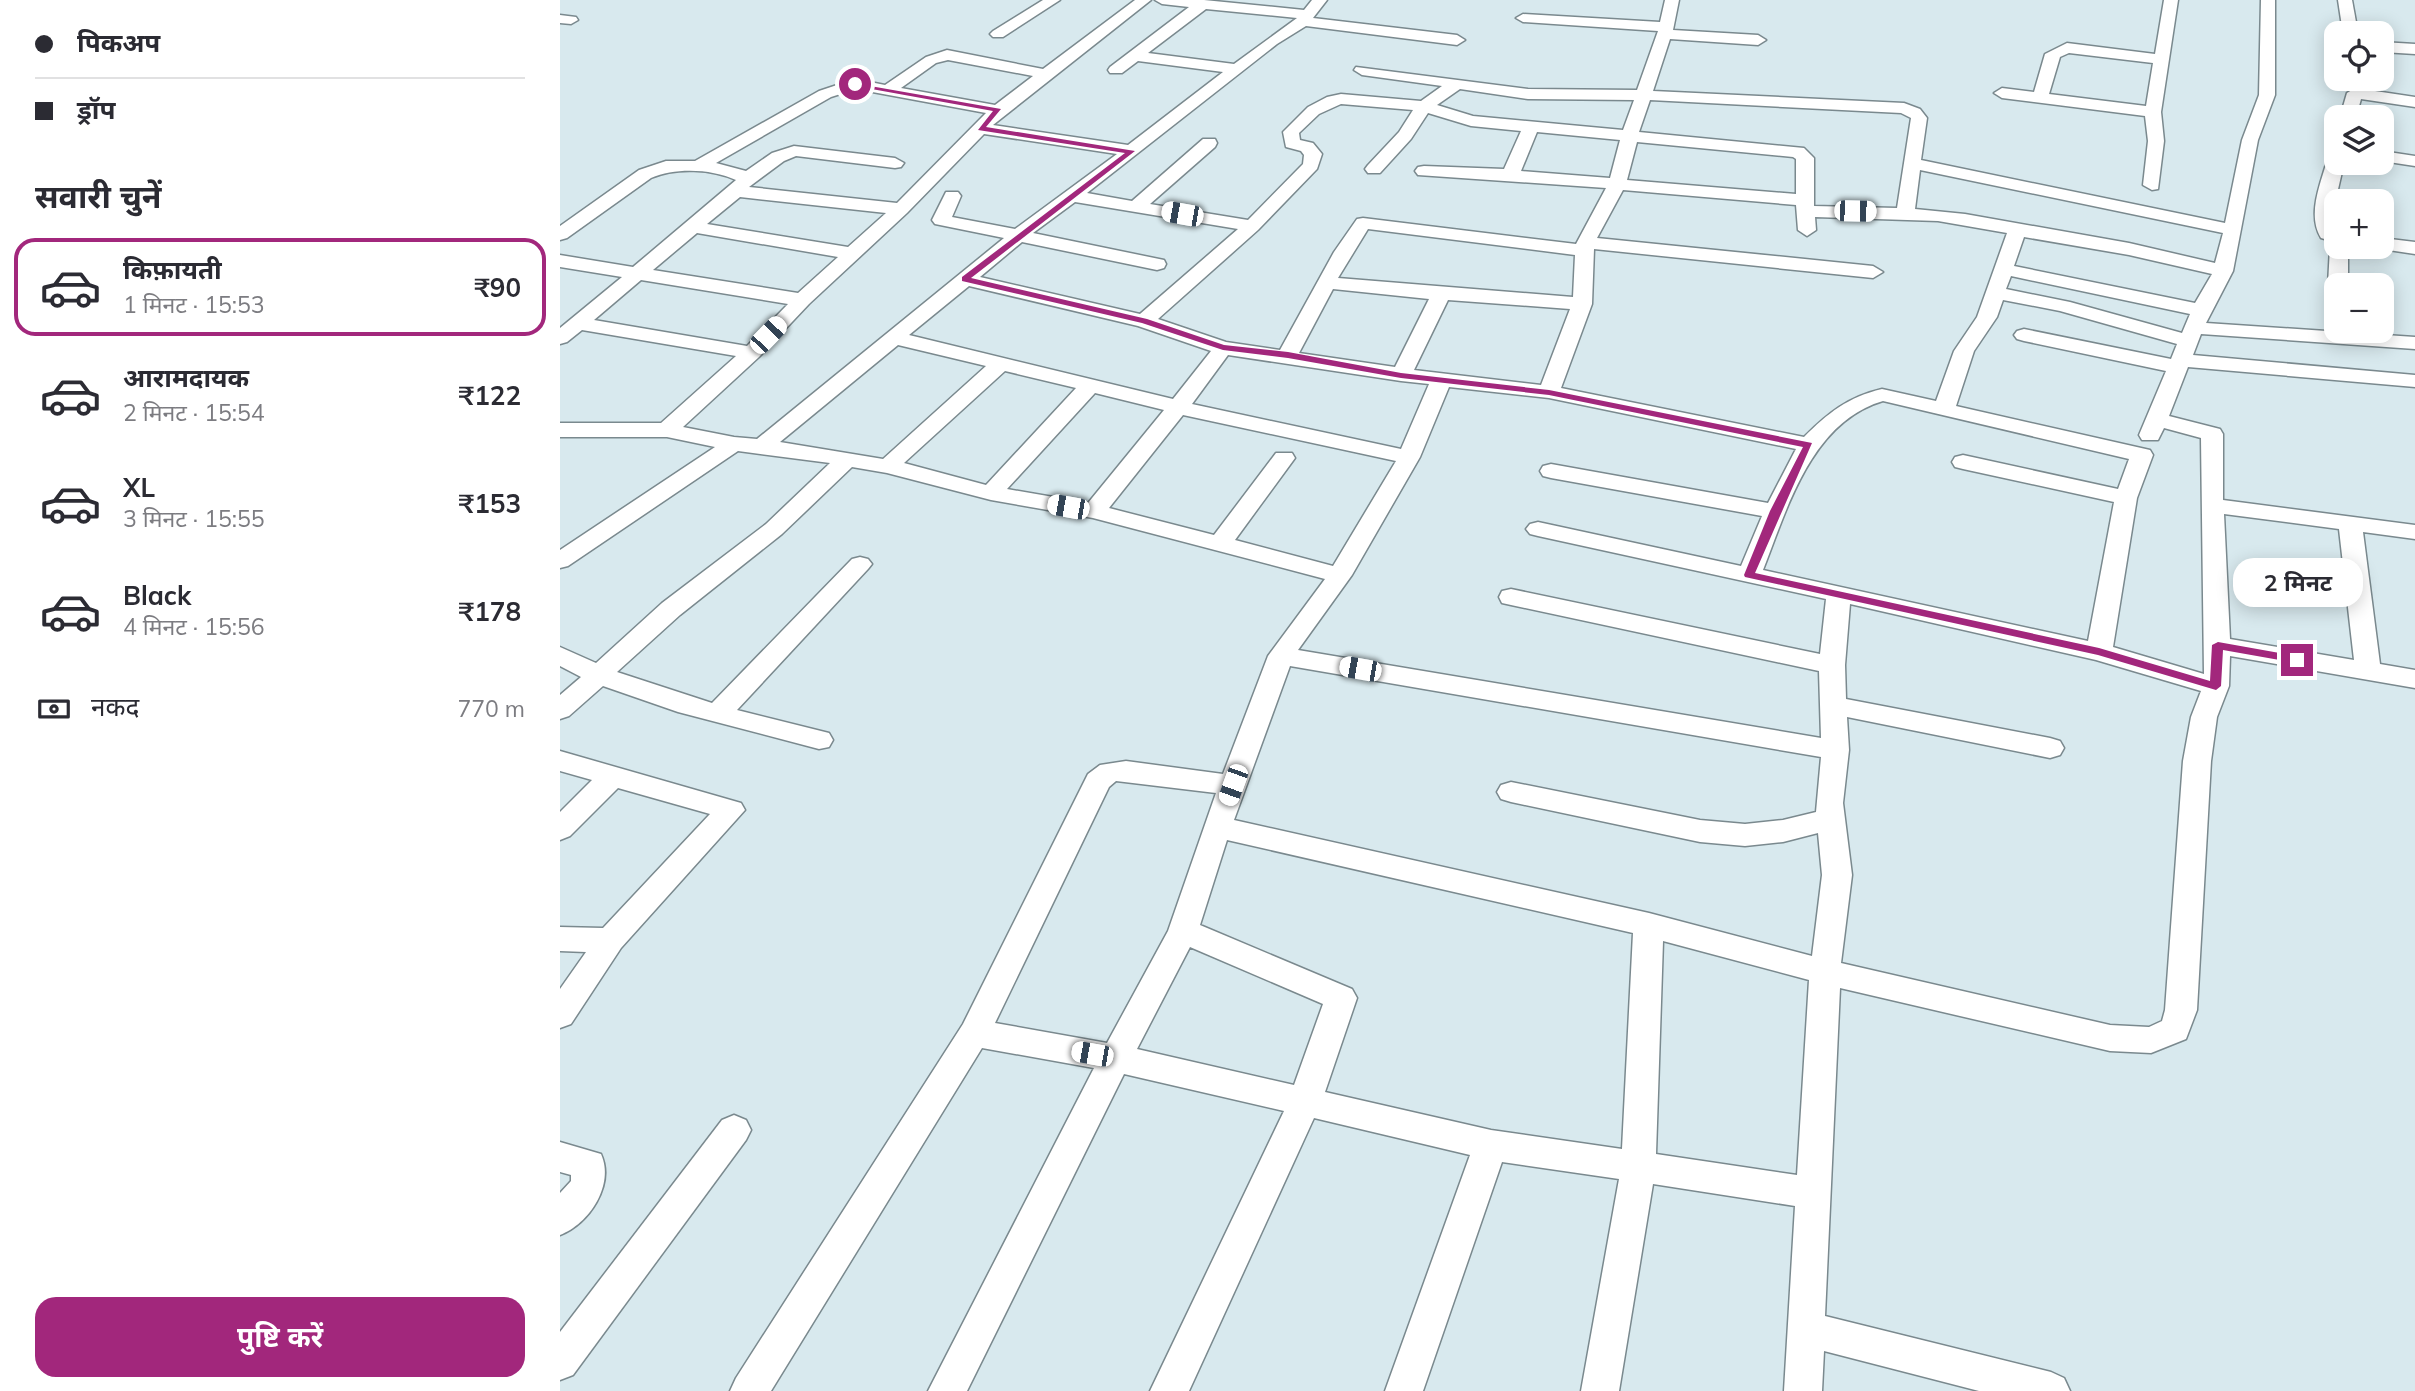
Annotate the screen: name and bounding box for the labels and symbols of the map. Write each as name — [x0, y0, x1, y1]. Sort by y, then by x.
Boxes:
route start — [839, 68, 871, 100]
car — [1160, 200, 1205, 228]
car — [1834, 200, 1877, 222]
car — [746, 313, 791, 357]
car — [1046, 493, 1091, 521]
callout: 2 मिनट — [2232, 558, 2362, 608]
route end — [2281, 644, 2313, 676]
car — [1338, 655, 1383, 683]
car — [1216, 762, 1251, 808]
car — [1070, 1040, 1115, 1068]

